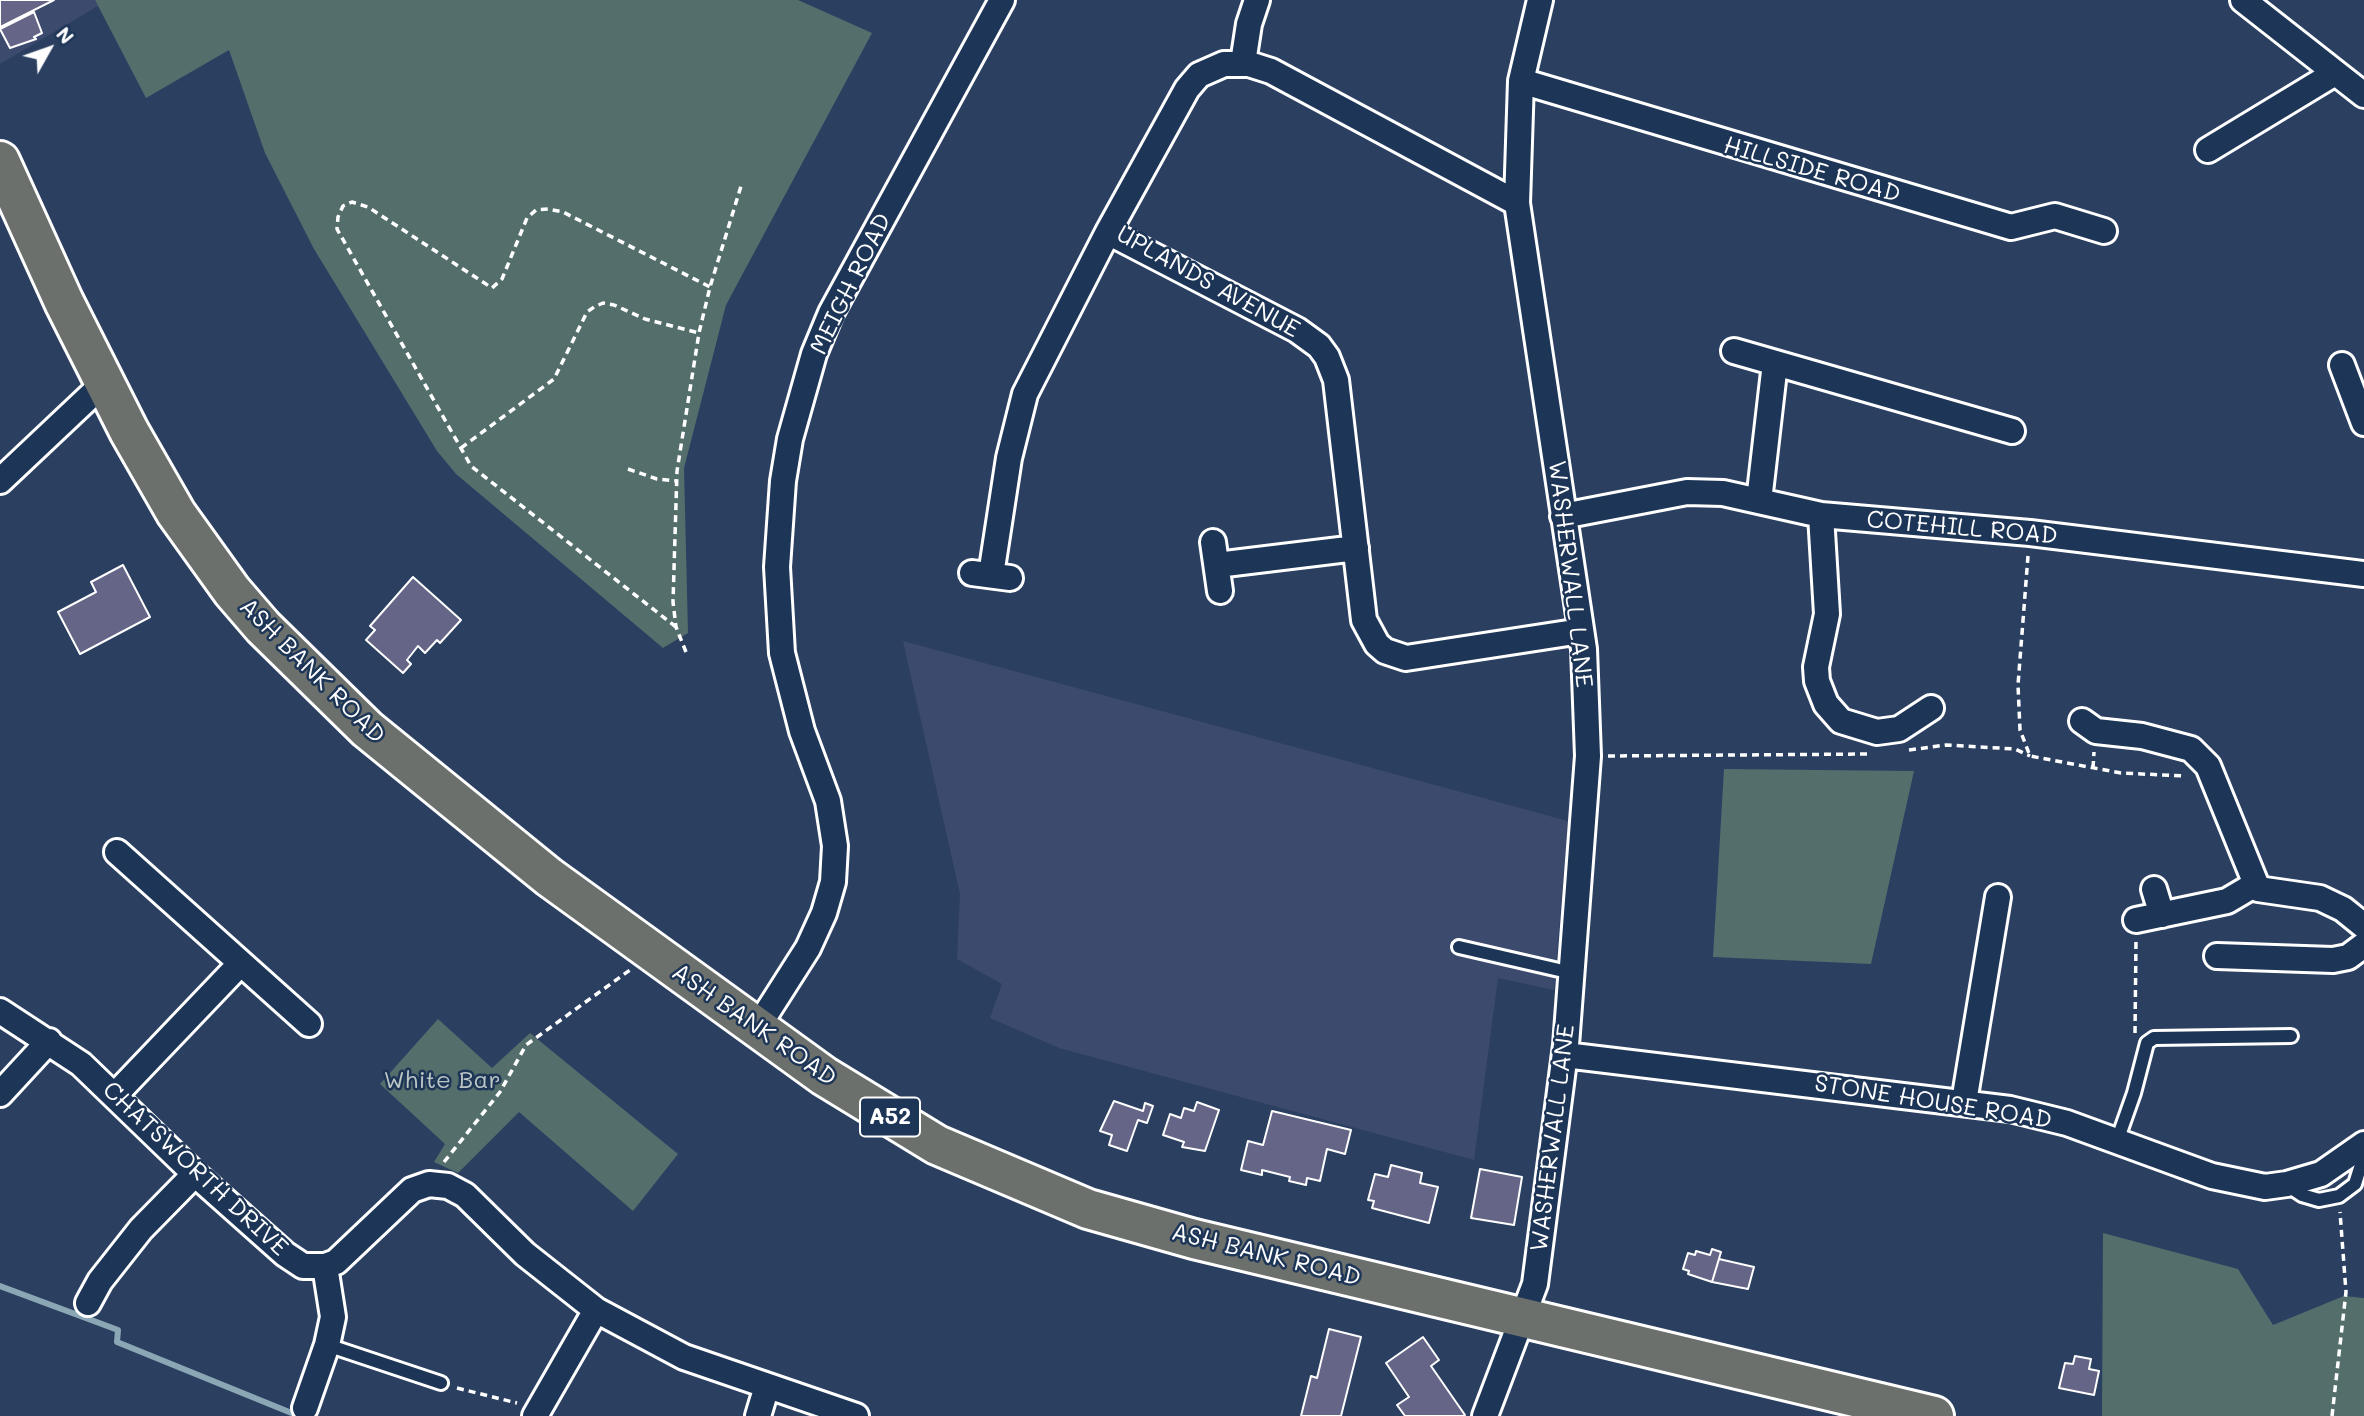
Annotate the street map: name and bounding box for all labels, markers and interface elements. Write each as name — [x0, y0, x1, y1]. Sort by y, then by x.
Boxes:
north arrow — [14, 14, 84, 84]
text: N — [51, 22, 80, 49]
street label: HILLSIDE ROAD — [1720, 131, 1904, 209]
street label: MEIGH ROAD — [804, 209, 898, 359]
street label: UPLANDS AVENUE — [1111, 220, 1305, 344]
street label: WASHERWALL LANE — [1542, 459, 1598, 689]
street label: COTEHILL ROAD — [1865, 505, 2059, 551]
street label: ASH BANK ROAD — [233, 592, 391, 750]
street label: ASH BANK ROAD — [666, 958, 842, 1092]
street label: WASHERWALL LANE — [1525, 1023, 1581, 1253]
park label: White Bar — [384, 1067, 500, 1095]
street label: STONE HOUSE ROAD — [1812, 1069, 2054, 1135]
street label: CHATSWORTH DRIVE — [96, 1076, 294, 1262]
road number: A52 — [860, 1098, 920, 1136]
street label: ASH BANK ROAD — [1168, 1218, 1364, 1292]

